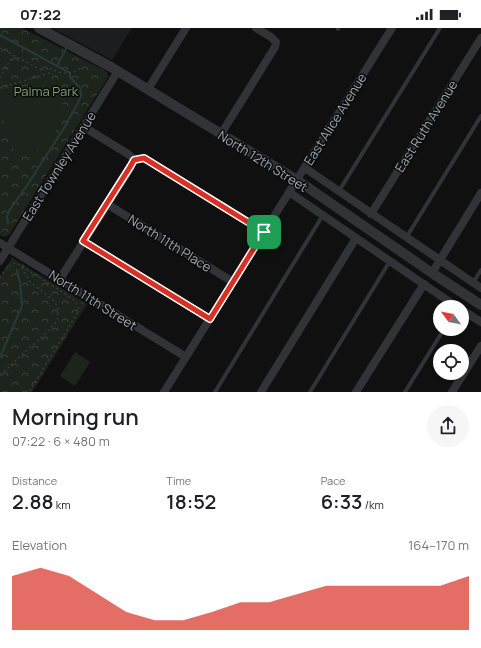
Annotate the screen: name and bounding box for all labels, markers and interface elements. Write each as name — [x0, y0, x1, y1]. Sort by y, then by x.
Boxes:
text: 07:22 — [20, 4, 61, 25]
street label: East Alice Avenue — [299, 69, 371, 168]
street label: East Ruth Avenue — [390, 76, 462, 175]
park label: Palma Park — [14, 82, 79, 100]
street label: East Townley Avenue — [18, 108, 100, 224]
street label: North 12th Street — [215, 126, 311, 196]
street label: North 11th Place — [125, 210, 215, 276]
pin — [247, 215, 281, 249]
icon: arrive — [253, 221, 275, 243]
street label: North 11th Street — [46, 266, 140, 334]
north arrow — [433, 300, 469, 336]
map controls — [433, 300, 469, 380]
button: locate — [433, 344, 469, 380]
text: Morning run — [12, 402, 139, 432]
button: share — [427, 405, 469, 447]
text: 07:22 · 6 × 480 m — [12, 432, 110, 450]
text: Distance — [12, 473, 57, 488]
text: Time — [166, 473, 191, 488]
text: Pace — [321, 473, 346, 488]
text: 2.88 — [12, 488, 54, 515]
text: 18:52 — [166, 488, 216, 515]
text: 6:33 — [321, 488, 363, 515]
text: km — [54, 497, 71, 512]
text: /km — [363, 497, 384, 512]
text: Elevation — [12, 536, 67, 554]
text: 164–170 m — [408, 536, 469, 554]

